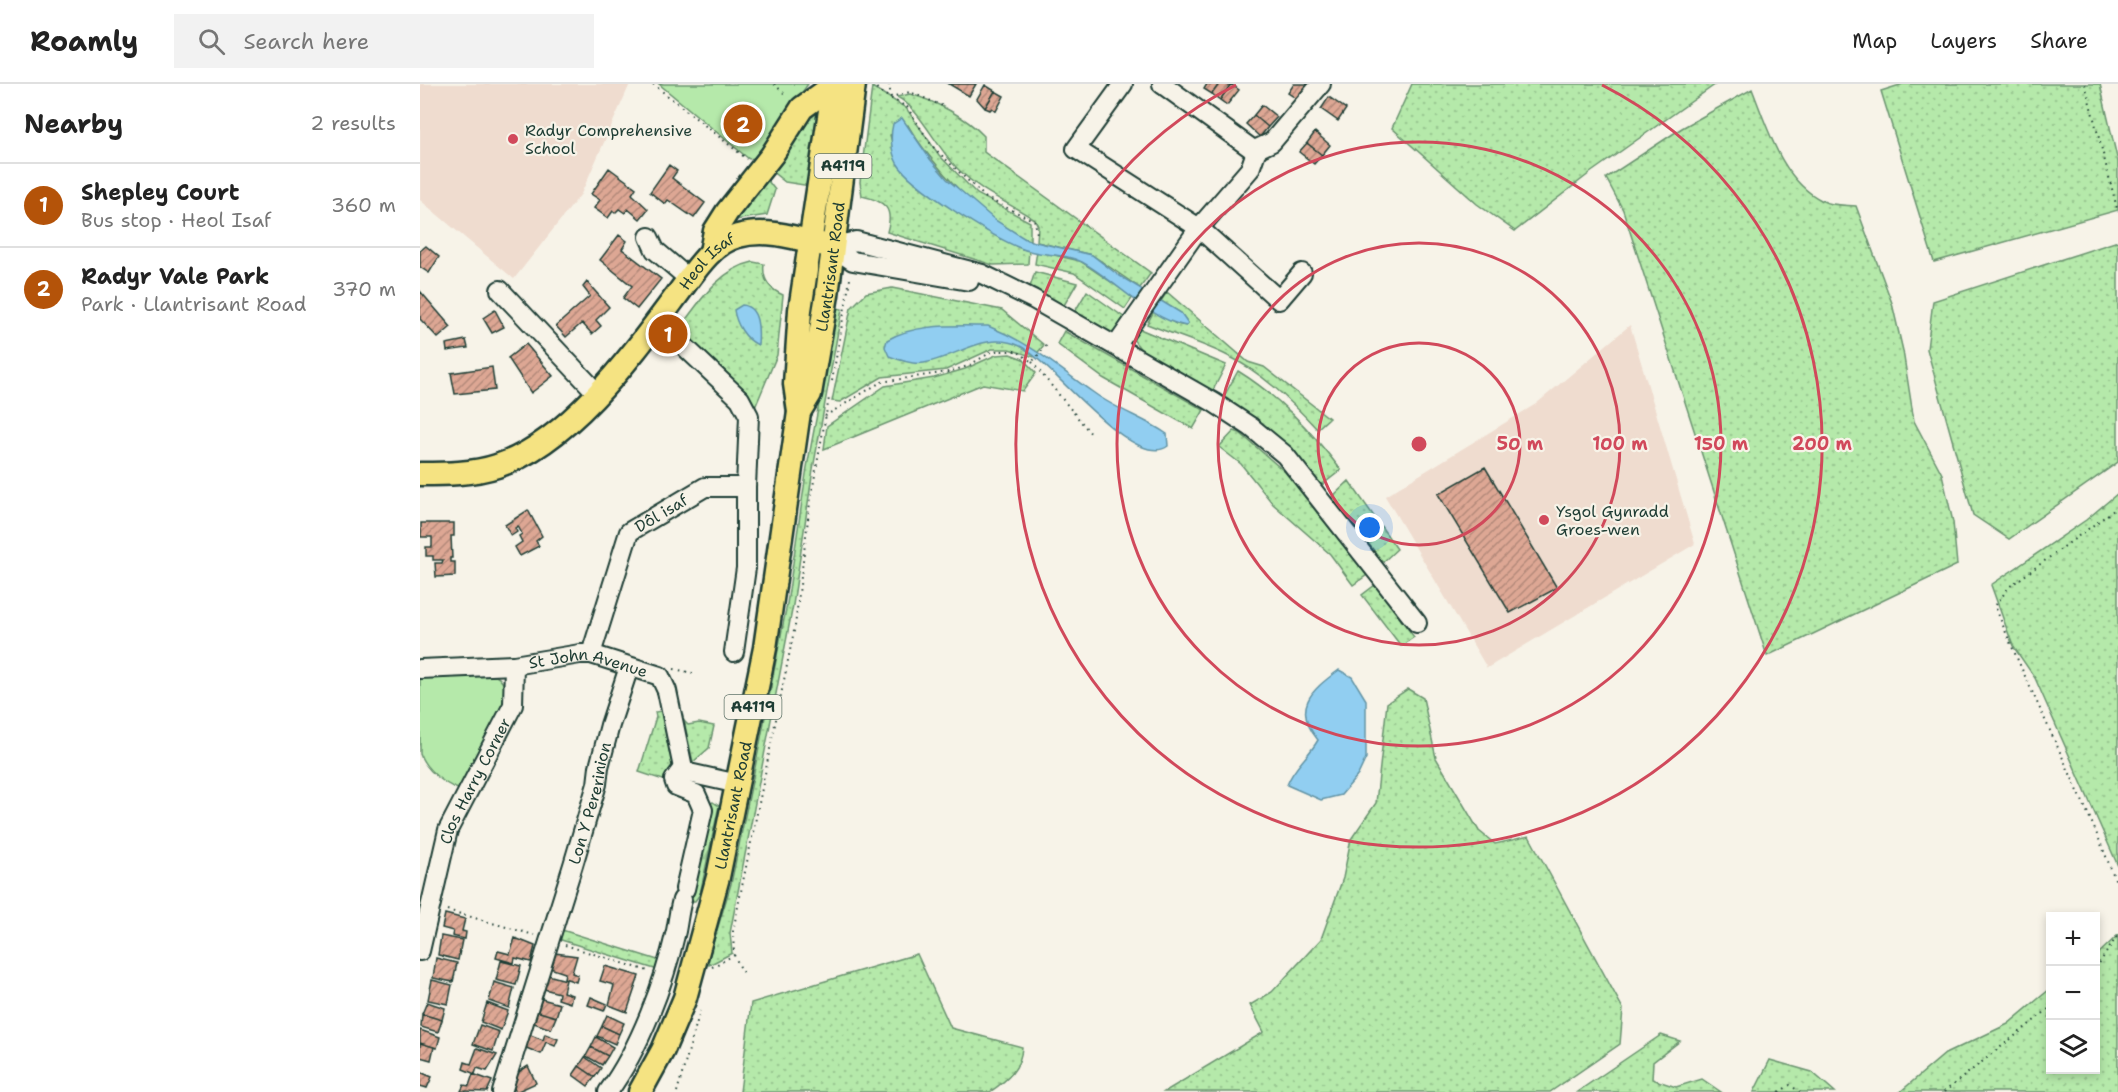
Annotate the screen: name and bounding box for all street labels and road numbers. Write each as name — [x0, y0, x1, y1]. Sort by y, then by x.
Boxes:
road number: A4119 — [814, 154, 872, 178]
street label: Llantrisant Road — [810, 201, 849, 333]
street label: Heol Isaf — [674, 227, 739, 294]
street label: Dôl isaf — [631, 489, 692, 537]
street label: St John Avenue — [527, 644, 650, 682]
road number: A4119 — [724, 695, 782, 719]
street label: Clos Harry Corner — [435, 714, 515, 846]
street label: Lon Y Pererinion — [563, 739, 616, 867]
street label: Llantrisant Road — [709, 739, 756, 871]

